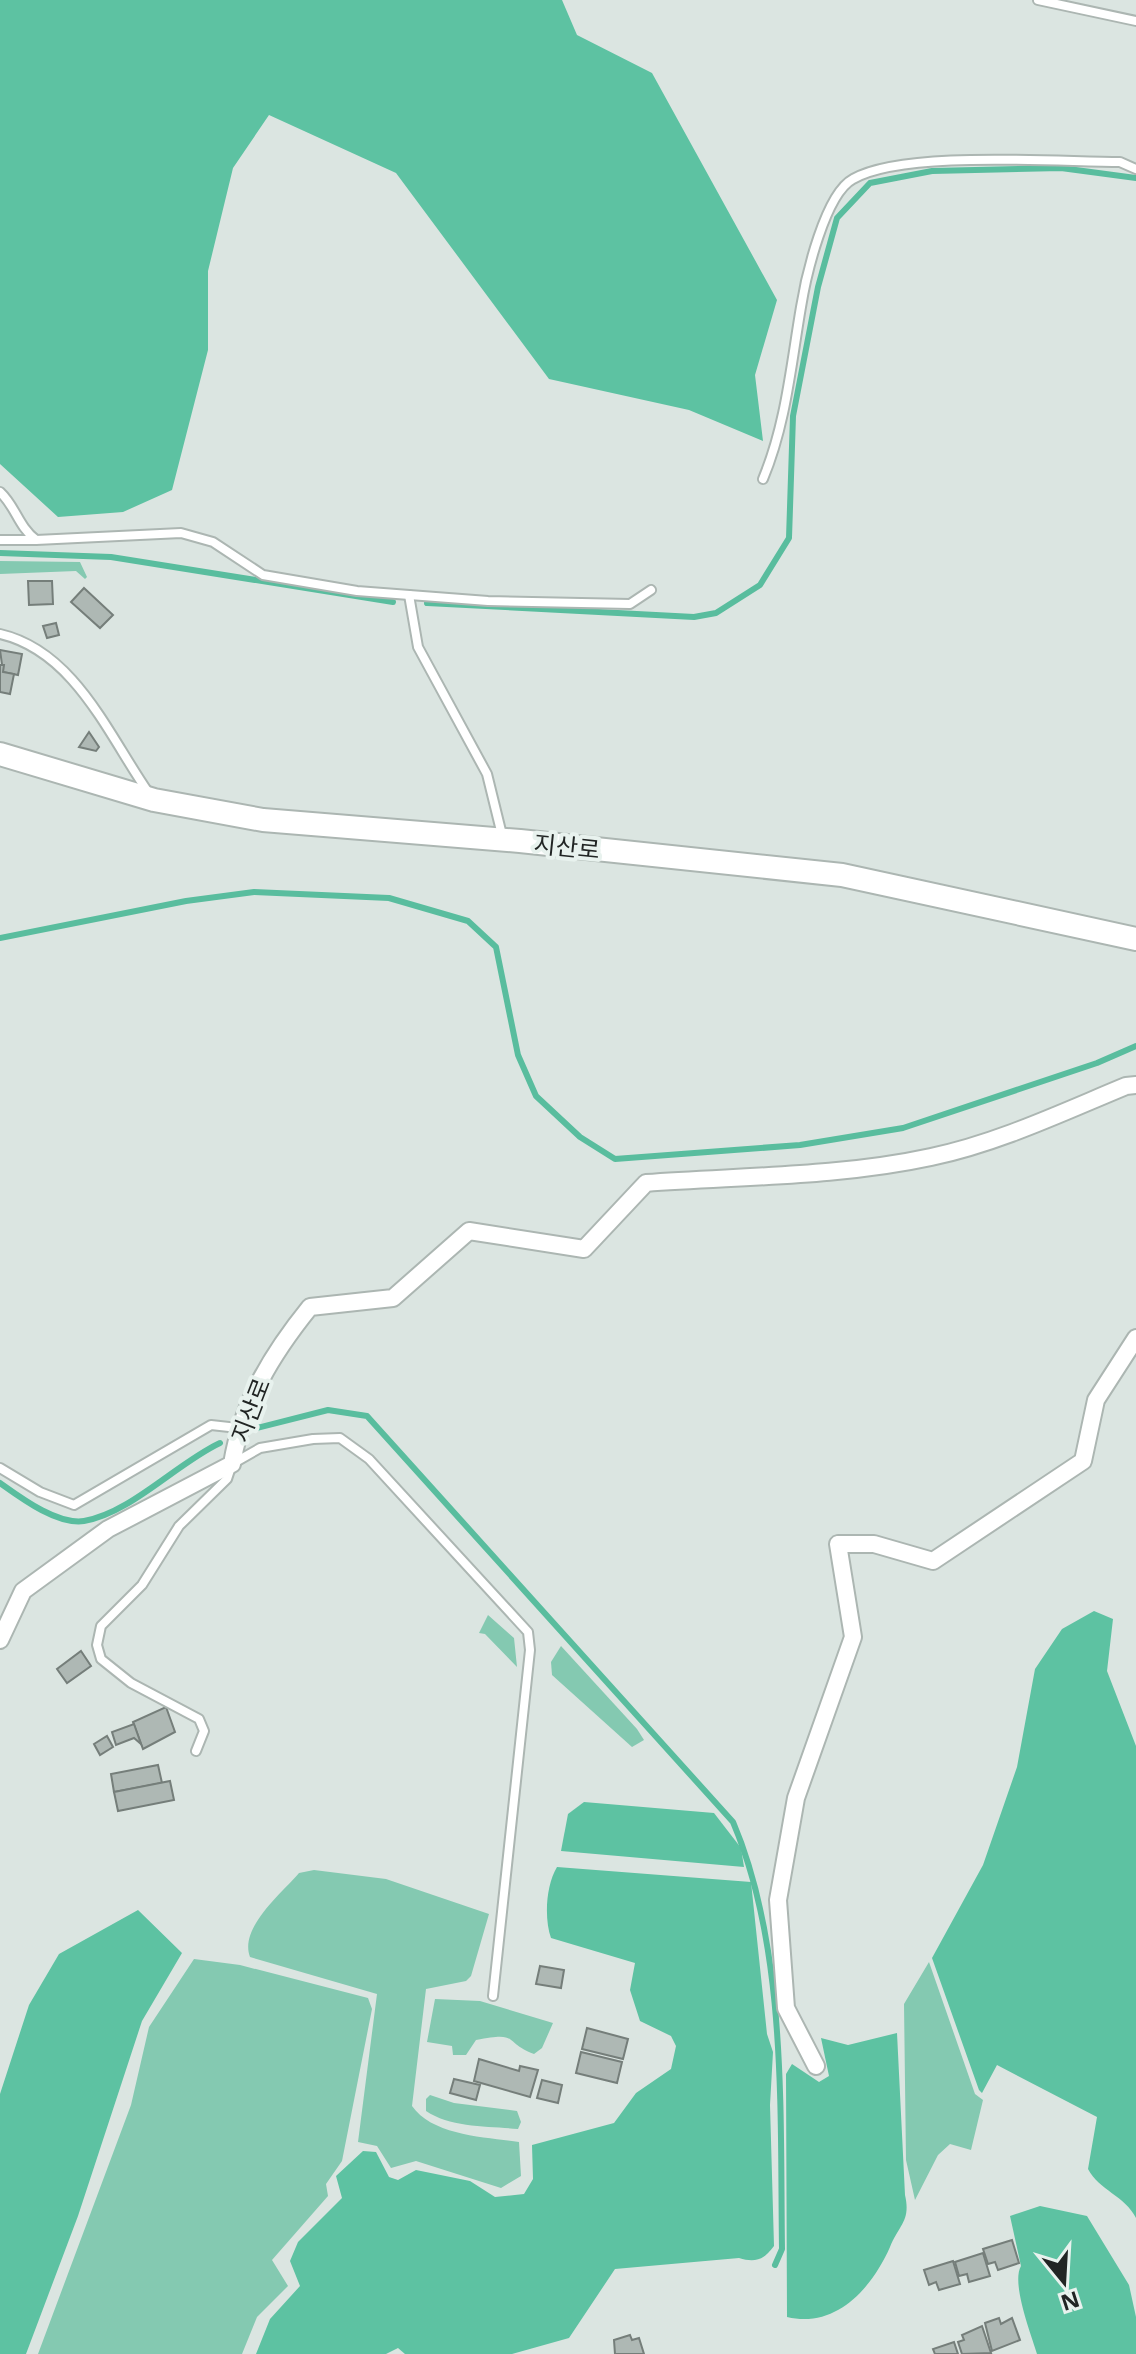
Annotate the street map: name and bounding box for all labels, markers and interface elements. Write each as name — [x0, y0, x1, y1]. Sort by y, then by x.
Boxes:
street label: 지산로 — [532, 826, 602, 866]
street label: 지산로 — [223, 1373, 277, 1447]
north arrow — [1024, 2242, 1104, 2322]
text: N — [1057, 2285, 1084, 2319]

